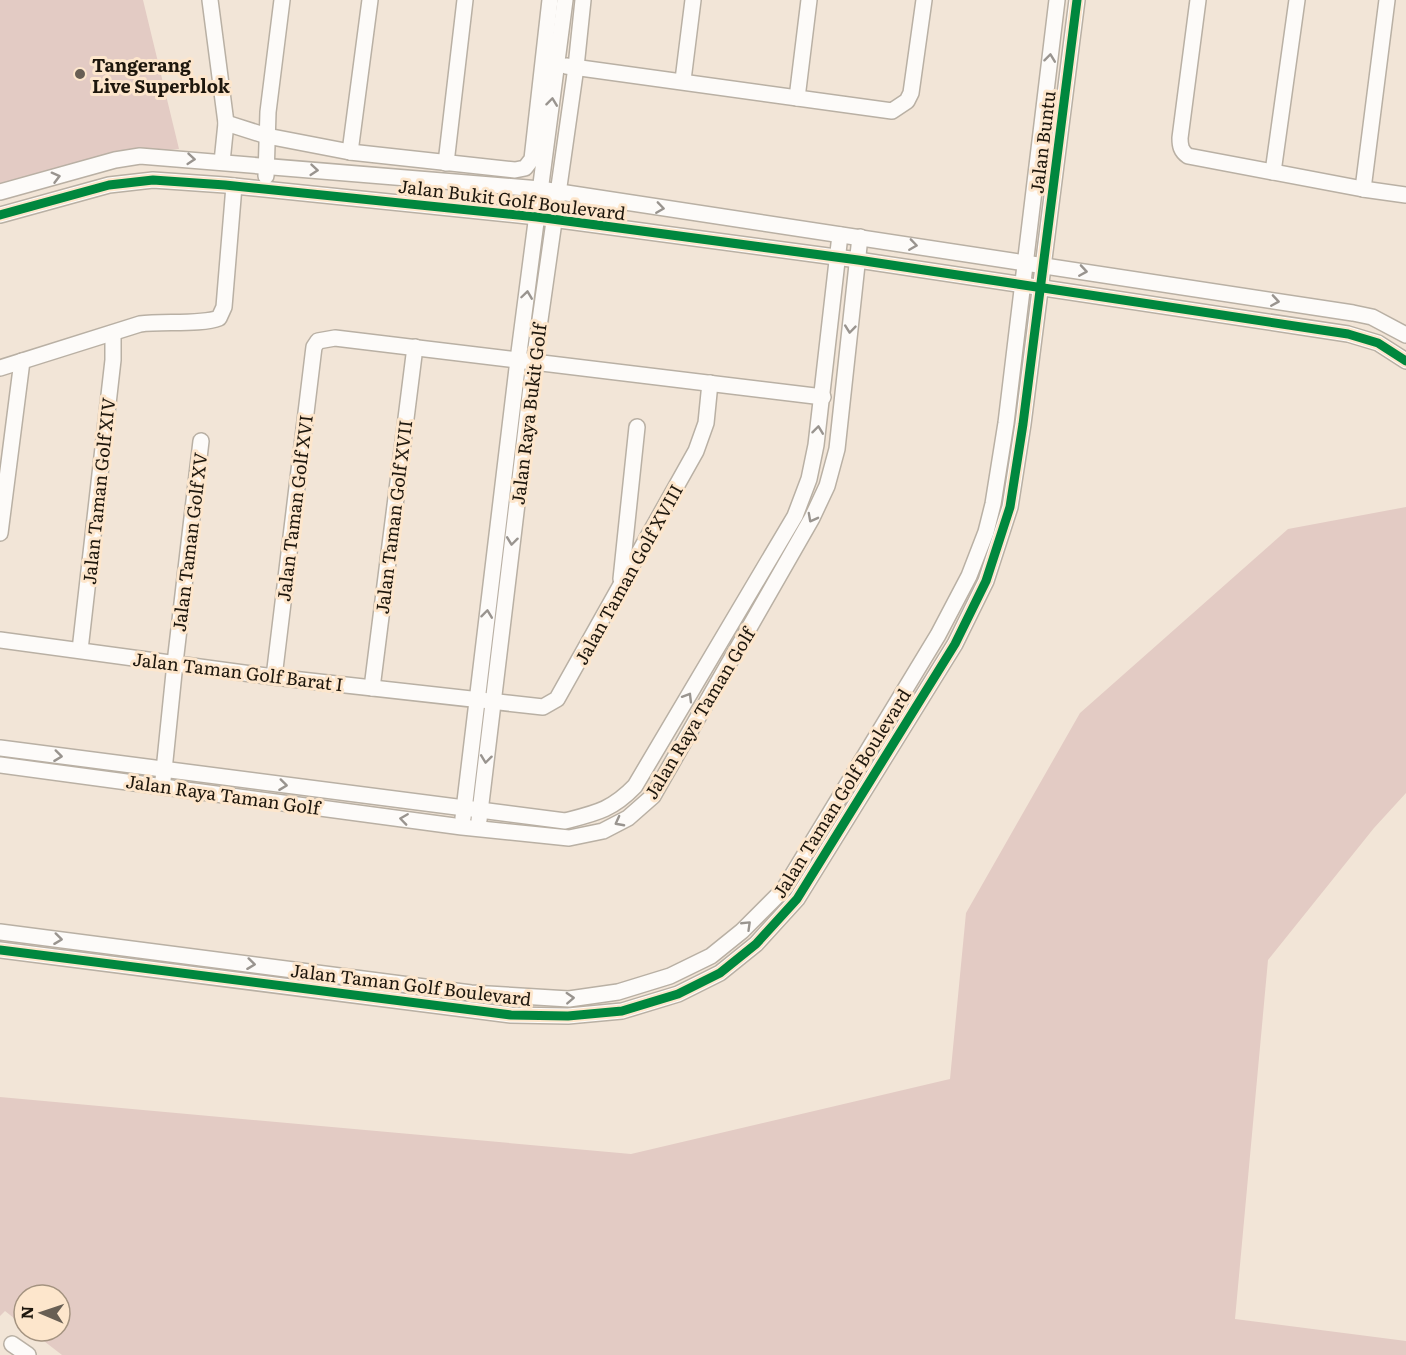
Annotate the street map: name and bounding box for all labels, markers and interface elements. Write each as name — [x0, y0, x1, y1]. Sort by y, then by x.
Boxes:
place label: Tangerang Live Superblok — [92, 51, 231, 99]
one-way arrow — [1043, 53, 1056, 62]
marker: Tangerang Live Superblok — [73, 67, 87, 81]
street label: Jalan Buntu — [1022, 89, 1062, 195]
one-way arrow — [545, 97, 557, 106]
one-way arrow — [187, 152, 196, 165]
one-way arrow — [309, 163, 318, 176]
one-way arrow — [51, 171, 61, 184]
street label: Jalan Bukit Golf Boulevard — [397, 172, 627, 226]
one-way arrow — [655, 202, 665, 214]
one-way arrow — [907, 238, 917, 251]
one-way arrow — [1077, 264, 1087, 277]
one-way arrow — [520, 291, 532, 300]
one-way arrow — [1271, 294, 1280, 306]
street label: Jalan Raya Bukit Golf — [503, 320, 553, 506]
one-way arrow — [844, 324, 857, 333]
street label: Jalan Taman Golf XIV — [75, 396, 121, 586]
street label: Jalan Taman Golf XVI — [269, 413, 319, 603]
street label: Jalan Taman Golf XVII — [368, 418, 418, 616]
one-way arrow — [812, 426, 824, 435]
street label: Jalan Taman Golf XV — [165, 451, 213, 633]
street label: Jalan Taman Golf XVIII — [567, 479, 689, 669]
one-way arrow — [807, 512, 819, 523]
one-way arrow — [507, 536, 519, 546]
one-way arrow — [481, 609, 493, 618]
street label: Jalan Raya Taman Golf — [637, 620, 762, 804]
street label: Jalan Taman Golf Barat I — [131, 645, 345, 697]
street label: Jalan Taman Golf Boulevard — [765, 683, 917, 903]
one-way arrow — [680, 693, 692, 704]
one-way arrow — [53, 749, 63, 761]
one-way arrow — [481, 754, 493, 763]
street label: Jalan Raya Taman Golf — [124, 767, 324, 821]
one-way arrow — [279, 778, 288, 791]
one-way arrow — [399, 814, 408, 826]
one-way arrow — [615, 815, 626, 826]
one-way arrow — [739, 922, 750, 933]
one-way arrow — [53, 933, 63, 945]
street label: Jalan Taman Golf Boulevard — [289, 956, 533, 1012]
one-way arrow — [247, 958, 256, 970]
one-way arrow — [566, 991, 575, 1004]
north arrow — [12, 1283, 72, 1343]
text: N — [14, 1305, 38, 1320]

